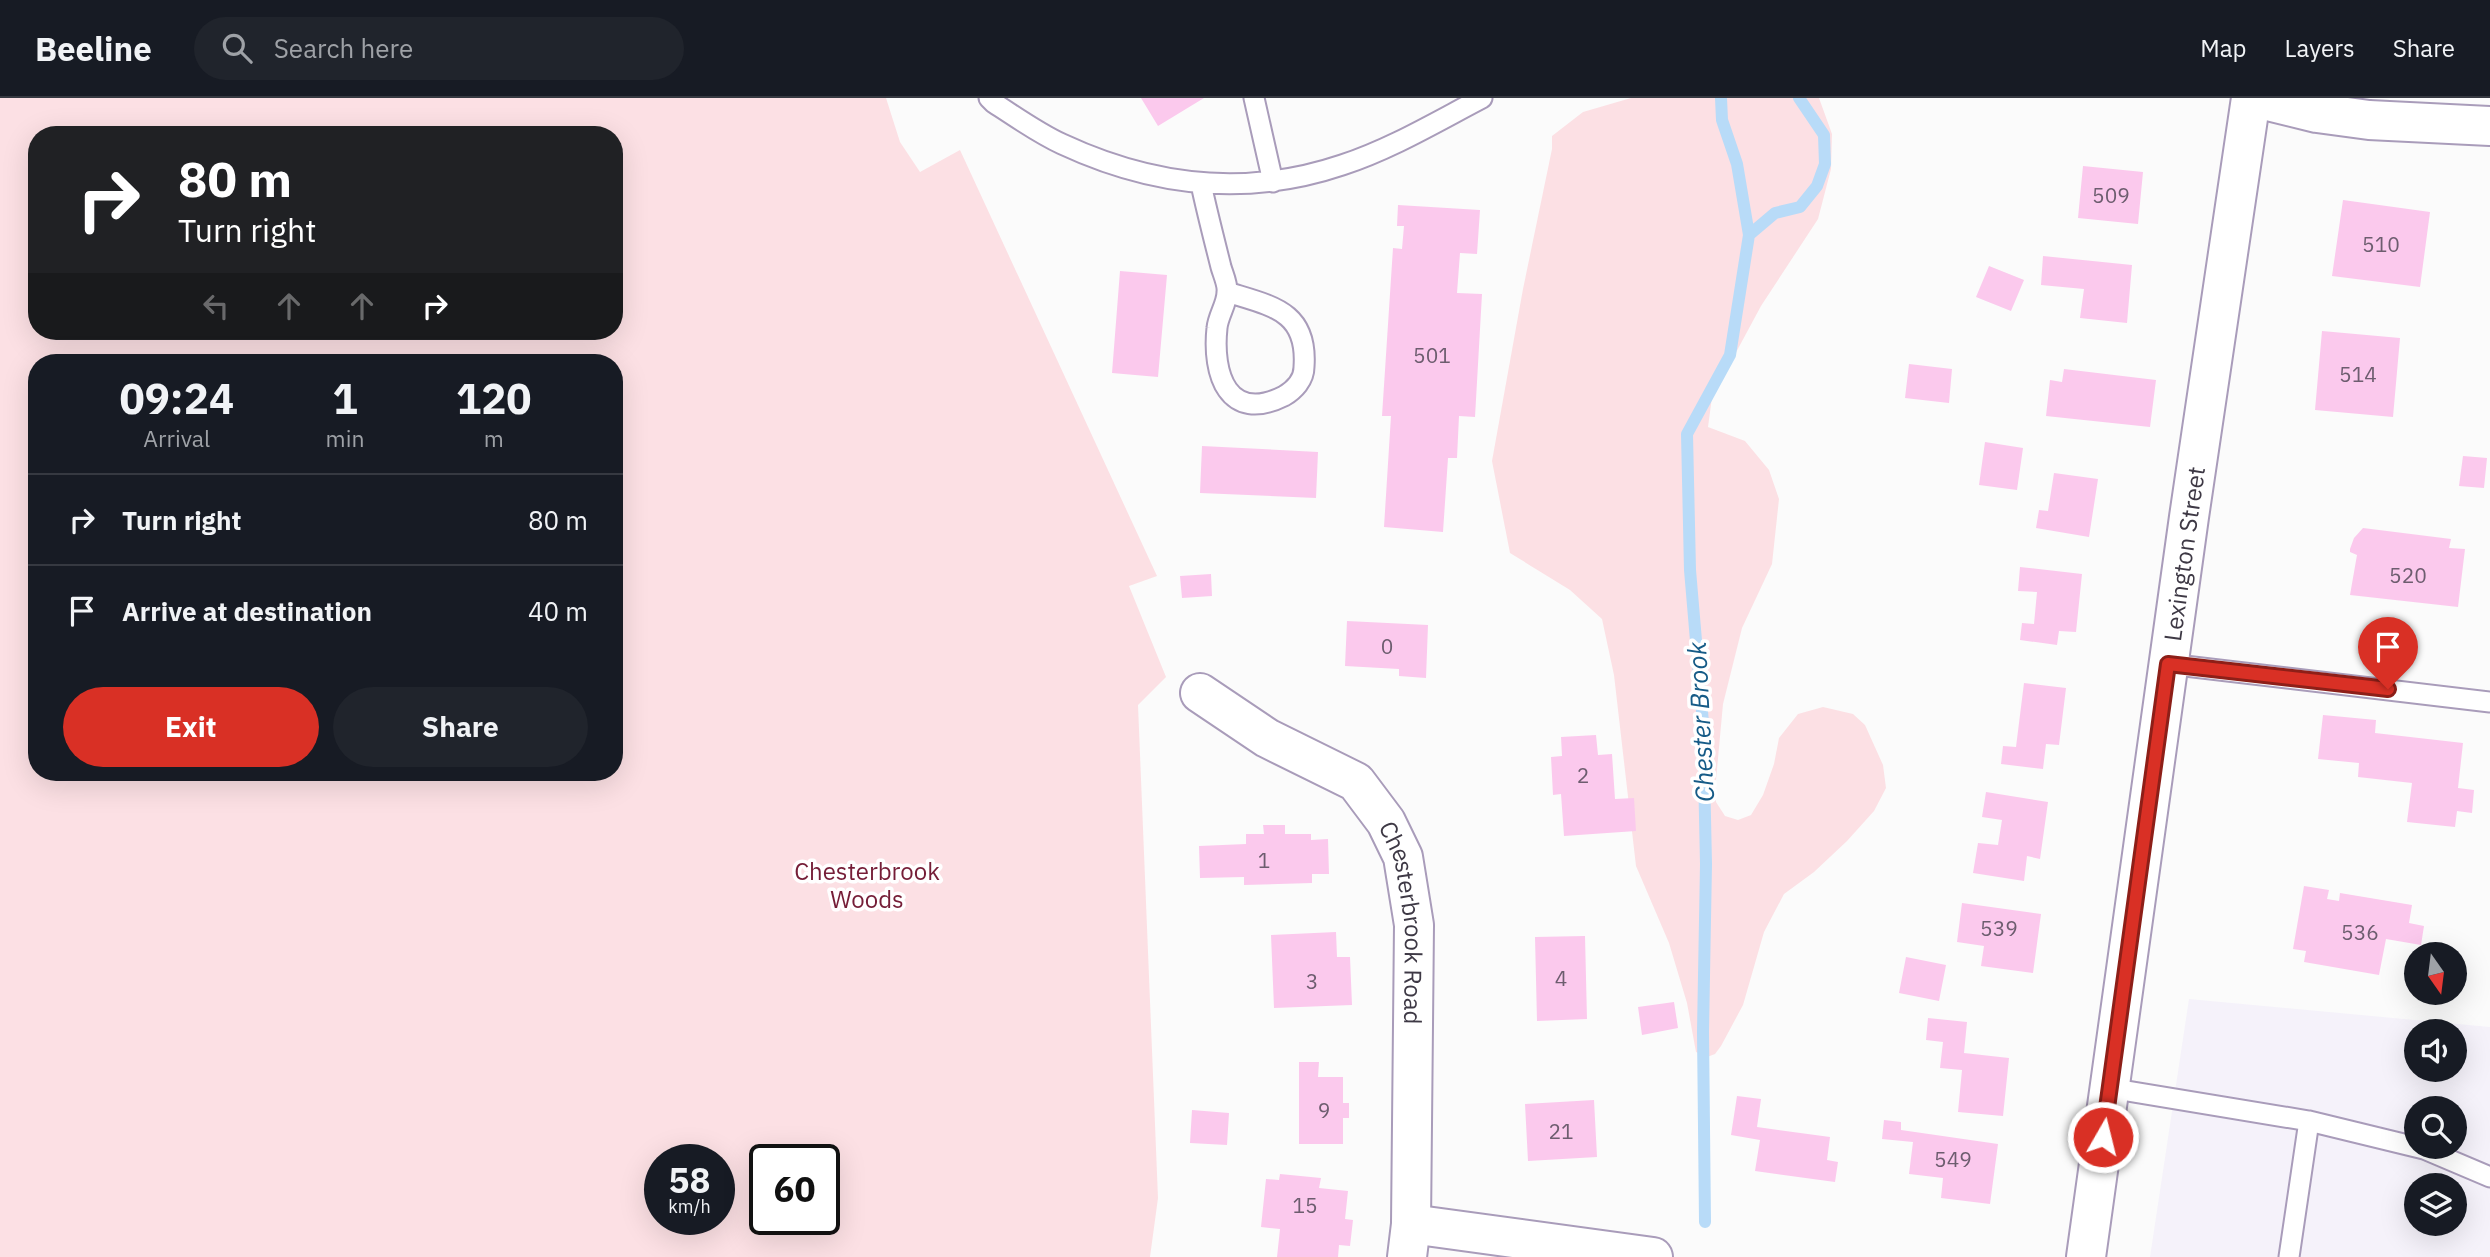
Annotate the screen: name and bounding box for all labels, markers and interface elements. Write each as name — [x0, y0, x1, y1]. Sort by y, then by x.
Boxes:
search box — [194, 17, 684, 80]
text: Beeline — [35, 27, 152, 70]
icon: search — [218, 29, 256, 67]
text: Search here — [274, 31, 413, 65]
text: Map — [2200, 32, 2247, 64]
text: Layers — [2285, 32, 2355, 64]
text: Share — [2393, 32, 2455, 64]
text: 80 m — [178, 147, 292, 210]
icon: right — [63, 154, 154, 245]
house number: 509 — [2092, 181, 2130, 209]
text: Turn right — [178, 209, 316, 251]
house number: 510 — [2362, 230, 2400, 258]
icon: left — [197, 287, 235, 325]
icon: ahead — [270, 287, 308, 325]
icon: ahead — [343, 287, 381, 325]
icon: right — [416, 287, 454, 325]
house number: 501 — [1413, 341, 1451, 369]
house number: 514 — [2339, 360, 2377, 388]
text: 09:24 — [119, 371, 234, 426]
text: 1 — [332, 371, 358, 426]
text: 120 — [456, 371, 532, 426]
text: Arrival — [143, 423, 210, 453]
text: min — [326, 423, 364, 453]
text: m — [484, 423, 504, 453]
street label: Lexington Street — [2156, 464, 2212, 643]
icon: right — [63, 501, 101, 539]
text: Turn right — [122, 503, 241, 537]
text: 80 m — [528, 503, 588, 537]
house number: 520 — [2389, 561, 2427, 589]
icon: arrive — [63, 592, 101, 630]
text: Arrive at destination — [122, 594, 372, 628]
text: 40 m — [528, 594, 588, 628]
pin — [2358, 617, 2418, 689]
icon: arrive — [2369, 628, 2407, 666]
house number: 0 — [1381, 632, 1393, 660]
water label: Chester Brook — [1679, 641, 1721, 803]
button: Exit — [63, 687, 319, 767]
button: Share — [333, 687, 588, 767]
house number: 2 — [1577, 761, 1589, 789]
street label: Chesterbrook Road — [1372, 816, 1430, 1025]
house number: 1 — [1258, 846, 1270, 874]
park label: Chesterbrook Woods — [794, 855, 940, 915]
house number: 539 — [1980, 914, 2018, 942]
house number: 536 — [2341, 918, 2379, 946]
north arrow — [2404, 942, 2468, 1004]
map controls — [2404, 942, 2467, 1236]
house number: 4 — [1555, 964, 1567, 992]
house number: 3 — [1306, 967, 1318, 995]
button: sound — [2404, 1019, 2467, 1082]
house number: 9 — [1318, 1096, 1330, 1124]
button: search — [2404, 1096, 2467, 1159]
position arrow — [2066, 1100, 2140, 1174]
house number: 21 — [1548, 1117, 1574, 1145]
speed limit sign: 60 — [749, 1144, 840, 1235]
house number: 549 — [1934, 1145, 1972, 1173]
text: 58 — [668, 1157, 711, 1203]
button: layers — [2404, 1173, 2467, 1236]
house number: 15 — [1292, 1191, 1318, 1219]
text: km/h — [668, 1195, 711, 1218]

